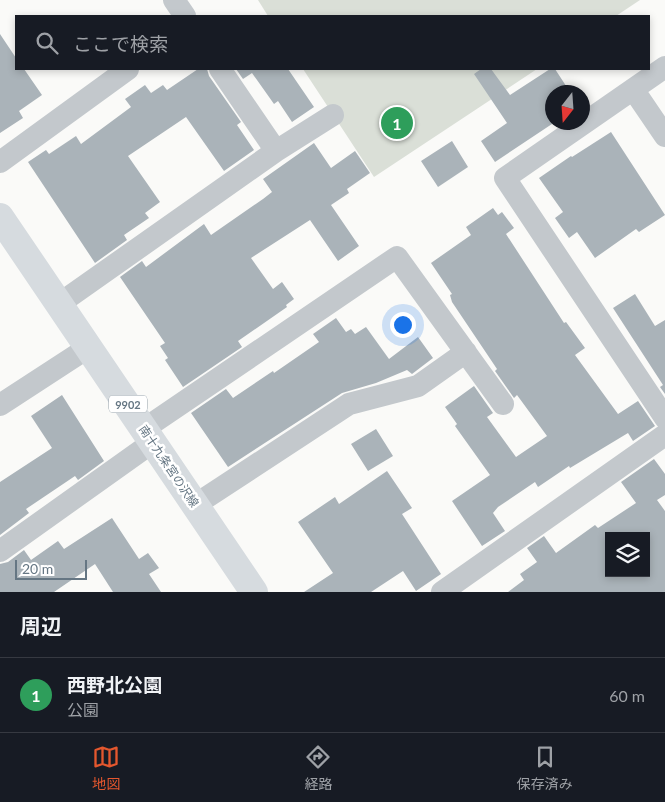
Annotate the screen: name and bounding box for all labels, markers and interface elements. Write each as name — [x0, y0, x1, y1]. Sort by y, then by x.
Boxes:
search box — [15, 15, 650, 70]
icon: search — [33, 29, 61, 57]
text: ここで検索 — [73, 32, 168, 55]
north arrow — [545, 85, 590, 130]
pin: 1 — [381, 104, 413, 142]
your location — [390, 312, 416, 338]
road number: 9902 — [109, 396, 147, 412]
street label: 南十九条宮の沢線 — [136, 422, 202, 510]
map controls — [605, 532, 650, 577]
button: layers — [605, 532, 650, 577]
scale bar — [15, 557, 88, 580]
text: 20 m — [22, 560, 53, 577]
text: 周辺 — [20, 613, 62, 638]
text: 西野北公園 — [67, 673, 162, 696]
text: 1 — [31, 686, 41, 705]
text: 60 m — [609, 686, 645, 705]
text: 公園 — [67, 700, 99, 719]
tab: 地図 — [92, 743, 120, 793]
tab: 経路 — [304, 743, 332, 793]
tab: 保存済み — [517, 743, 573, 793]

